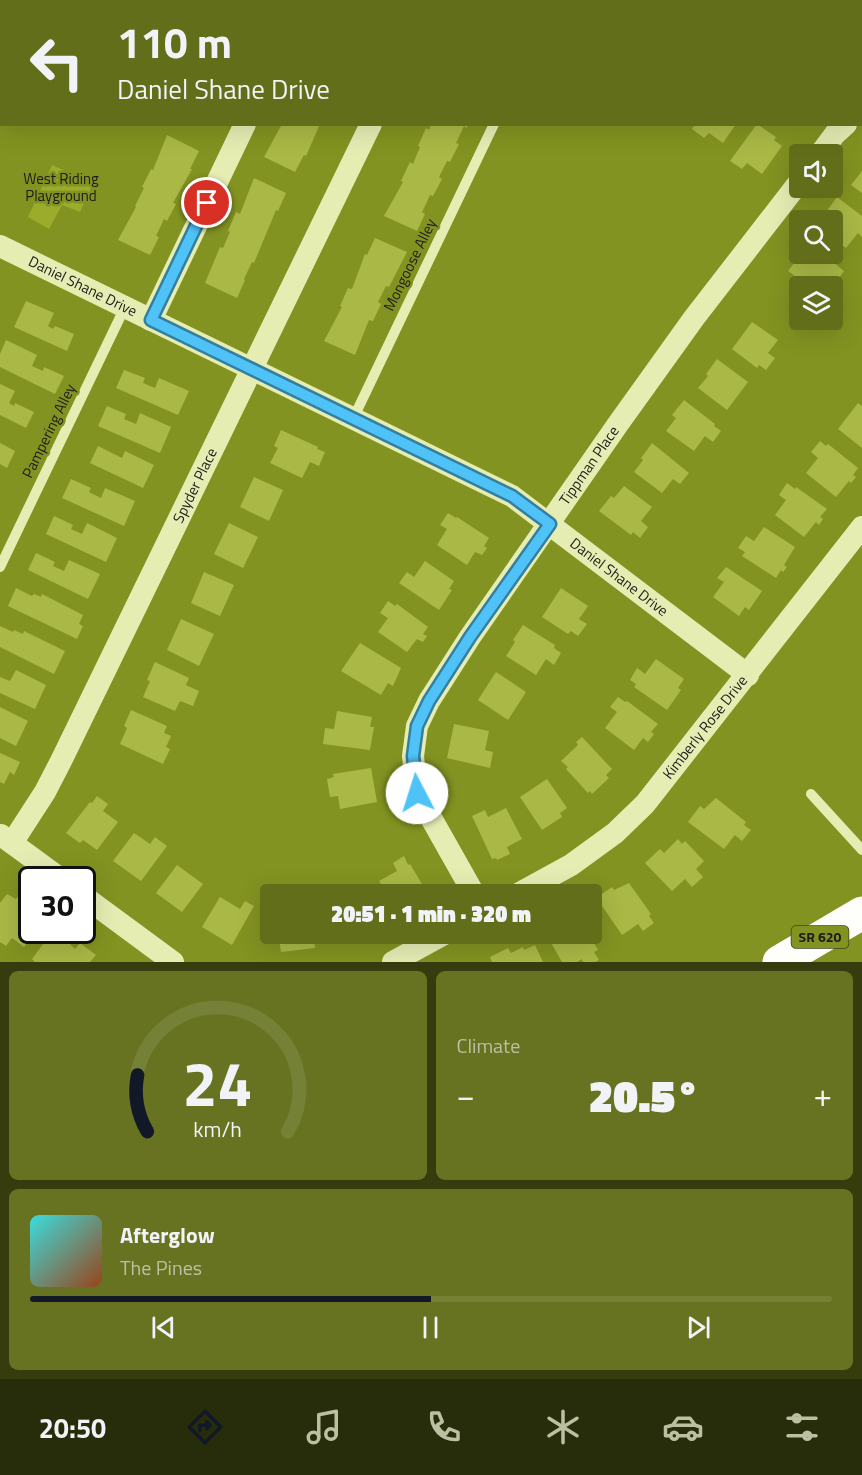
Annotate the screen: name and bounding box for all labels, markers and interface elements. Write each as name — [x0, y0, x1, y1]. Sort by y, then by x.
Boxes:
text: 110 m — [117, 10, 232, 74]
icon: left — [18, 24, 96, 102]
text: Daniel Shane Drive — [117, 68, 330, 109]
map controls — [789, 144, 843, 330]
button: sound — [789, 144, 843, 198]
park label: West Riding Playground — [23, 167, 99, 207]
pin — [181, 177, 232, 228]
icon: arrive — [190, 186, 223, 219]
button: search — [789, 210, 843, 264]
street label: Mongoose Alley — [377, 215, 442, 315]
street label: Daniel Shane Drive — [25, 250, 141, 322]
button: layers — [789, 276, 843, 330]
street label: Pampering Alley — [16, 380, 81, 482]
street label: Tippman Place — [553, 421, 625, 510]
street label: Spyder Place — [167, 444, 223, 527]
street label: Daniel Shane Drive — [565, 532, 673, 622]
street label: Kimberly Rose Drive — [657, 670, 753, 784]
position arrow — [385, 761, 449, 825]
speed limit sign: 30 — [18, 866, 96, 944]
text: 20:51 · 1 min · 320 m — [331, 897, 531, 931]
road number: SR 620 — [792, 926, 848, 948]
text: Climate — [457, 1030, 520, 1061]
text: 24 — [183, 1035, 253, 1130]
text: 20.5° — [588, 1061, 700, 1129]
text: − — [457, 1070, 475, 1120]
text: + — [814, 1070, 832, 1120]
text: km/h — [193, 1114, 242, 1146]
text: Afterglow — [120, 1218, 215, 1252]
text: The Pines — [120, 1252, 202, 1283]
icon: previous — [147, 1311, 180, 1344]
icon: pause — [414, 1311, 447, 1344]
icon: next — [682, 1311, 715, 1344]
icon: directions — [184, 1406, 226, 1448]
icon: music — [303, 1406, 345, 1448]
icon: phone — [423, 1406, 465, 1448]
icon: climate — [542, 1406, 584, 1448]
icon: car — [662, 1406, 704, 1448]
icon: filters — [781, 1406, 823, 1448]
text: 20:50 — [39, 1407, 106, 1448]

